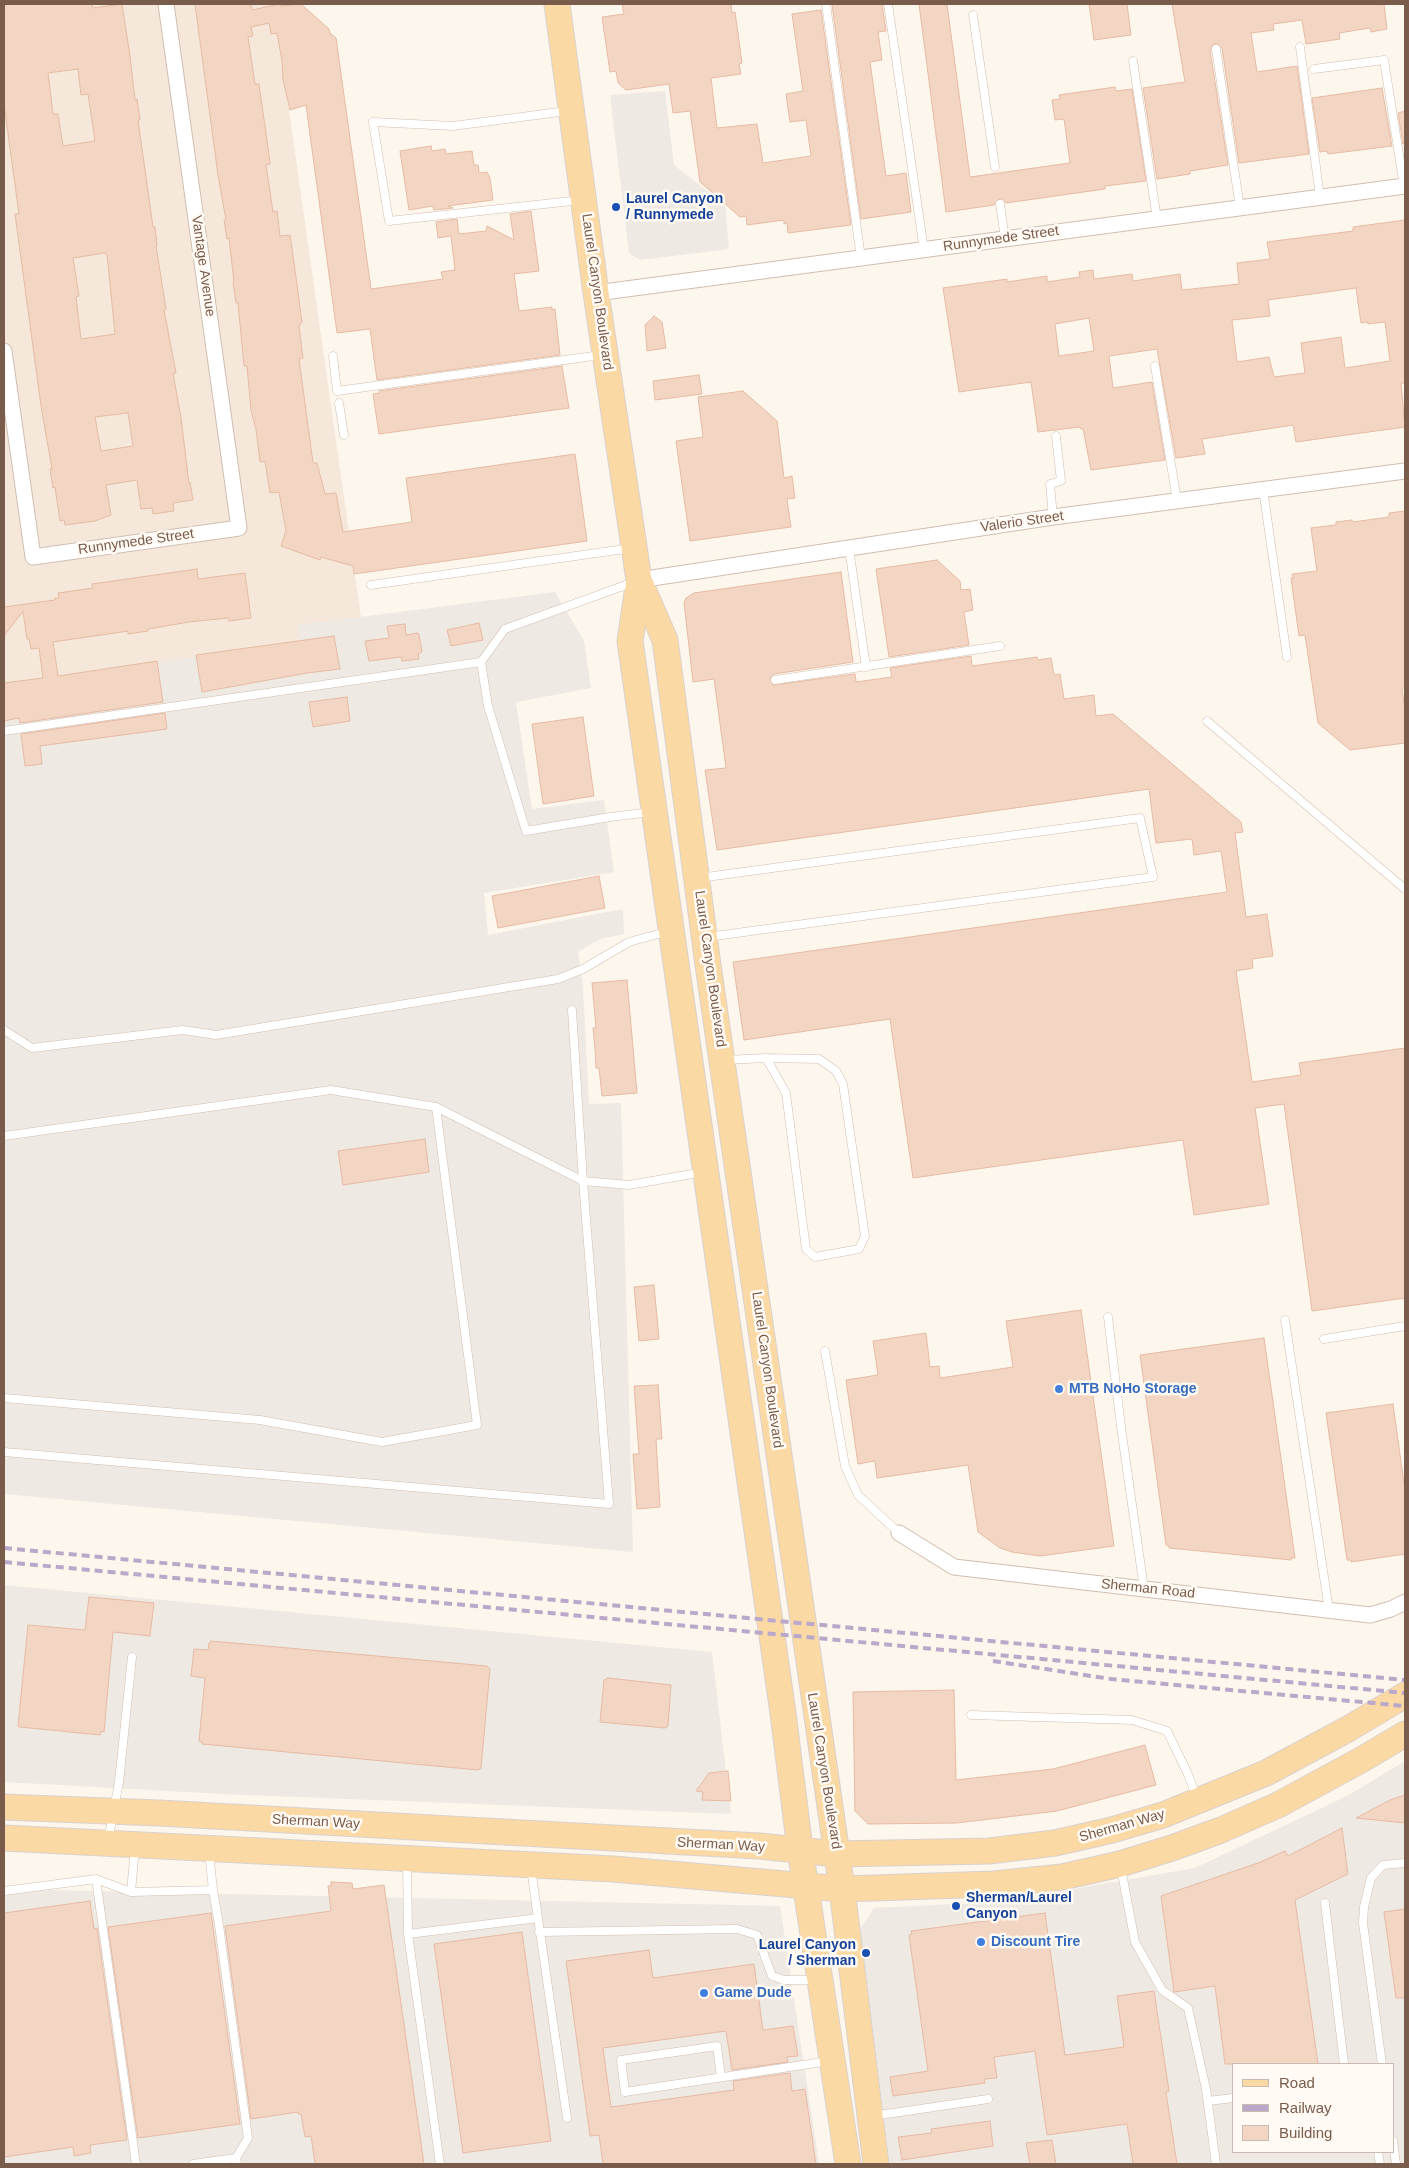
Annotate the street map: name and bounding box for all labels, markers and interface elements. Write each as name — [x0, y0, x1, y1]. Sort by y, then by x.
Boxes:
place label: Laurel Canyon / Runnymede — [626, 191, 723, 223]
marker: Laurel Canyon / Runnymede — [610, 201, 622, 213]
street label: Laurel Canyon Boulevard — [578, 213, 616, 371]
street label: Vantage Avenue — [188, 214, 218, 318]
street label: Runnymede Street — [942, 223, 1060, 255]
street label: Valerio Street — [979, 508, 1065, 536]
street label: Runnymede Street — [77, 526, 195, 558]
street label: Laurel Canyon Boulevard — [691, 890, 729, 1048]
street label: Laurel Canyon Boulevard — [748, 1291, 786, 1449]
place label: MTB NoHo Storage — [1069, 1381, 1197, 1397]
marker: MTB NoHo Storage — [1053, 1383, 1065, 1395]
street label: Sherman Road — [1100, 1576, 1196, 1602]
street label: Laurel Canyon Boulevard — [803, 1692, 845, 1850]
street label: Sherman Way — [1077, 1806, 1167, 1846]
street label: Sherman Way — [272, 1811, 360, 1833]
street label: Sherman Way — [677, 1834, 765, 1856]
place label: Sherman/Laurel Canyon — [966, 1890, 1072, 1922]
marker: Sherman/Laurel Canyon — [950, 1900, 962, 1912]
place label: Discount Tire — [991, 1934, 1080, 1950]
marker: Discount Tire — [975, 1936, 987, 1948]
place label: Laurel Canyon / Sherman — [759, 1937, 856, 1970]
marker: Laurel Canyon / Sherman — [860, 1947, 872, 1959]
place label: Game Dude — [714, 1985, 792, 2001]
marker: Game Dude — [698, 1987, 710, 1999]
legend — [1232, 2063, 1394, 2153]
text: Road — [1279, 2074, 1315, 2091]
text: Railway — [1279, 2099, 1332, 2116]
text: Building — [1279, 2124, 1332, 2141]

